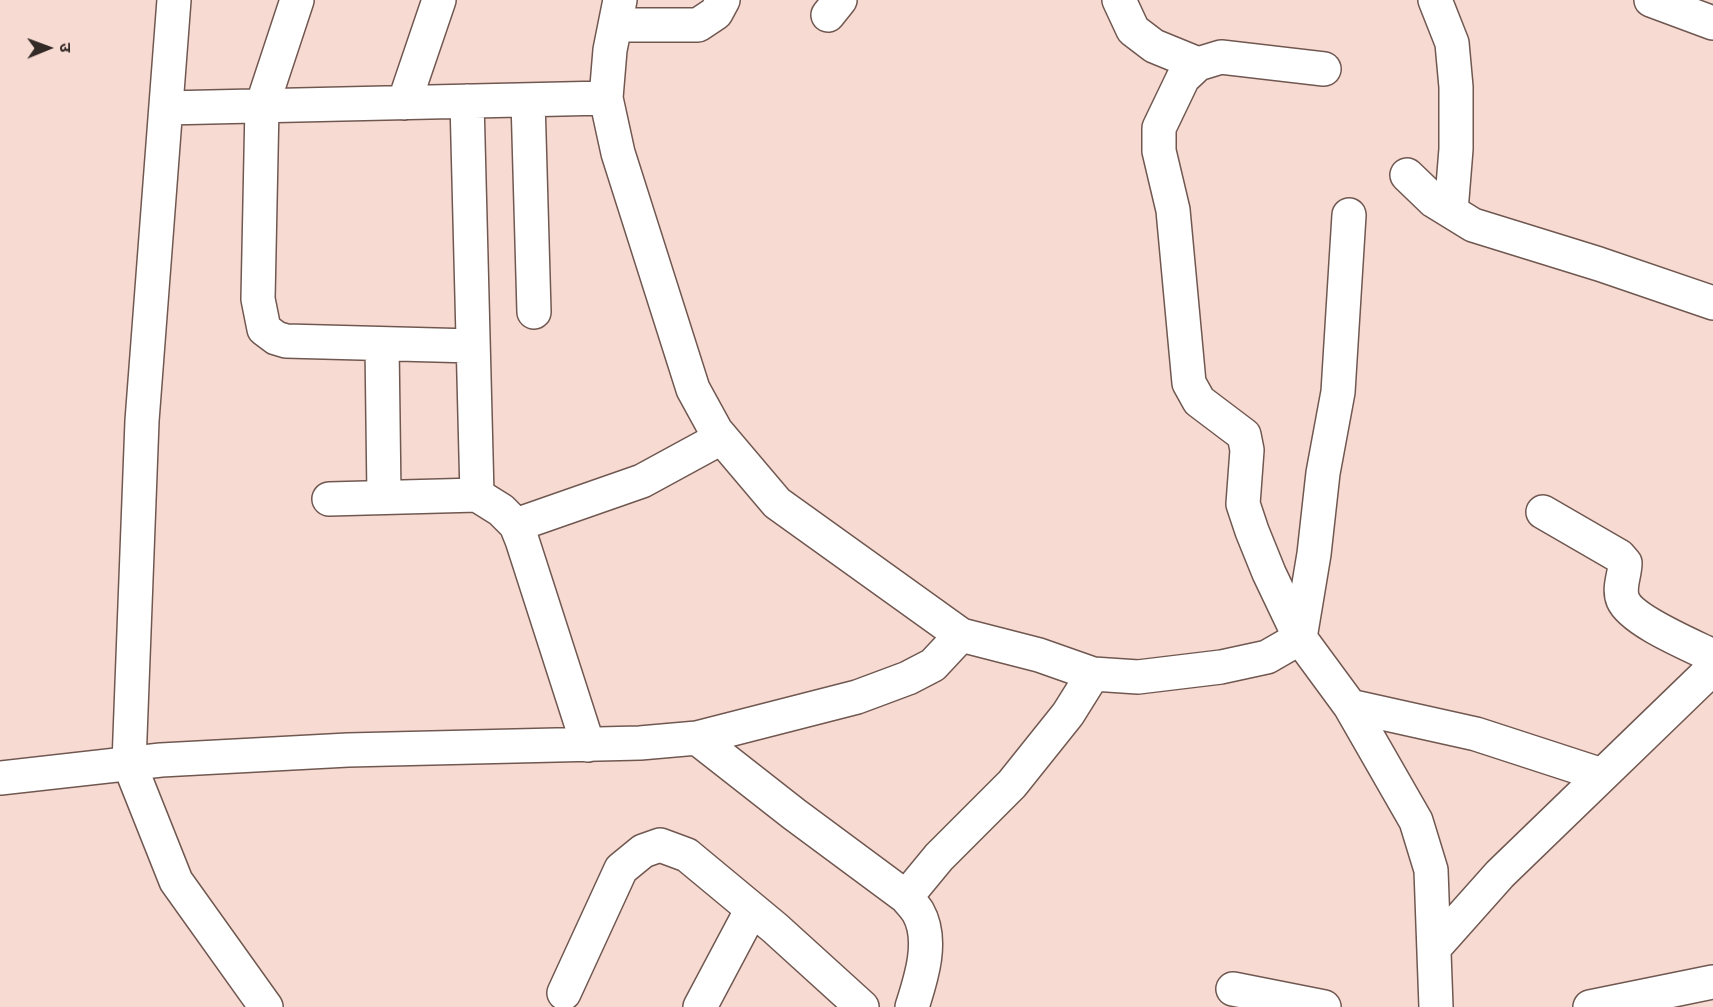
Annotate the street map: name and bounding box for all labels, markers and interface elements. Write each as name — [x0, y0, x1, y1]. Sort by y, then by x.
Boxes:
north arrow — [18, 18, 78, 78]
text: उ — [55, 43, 77, 53]

